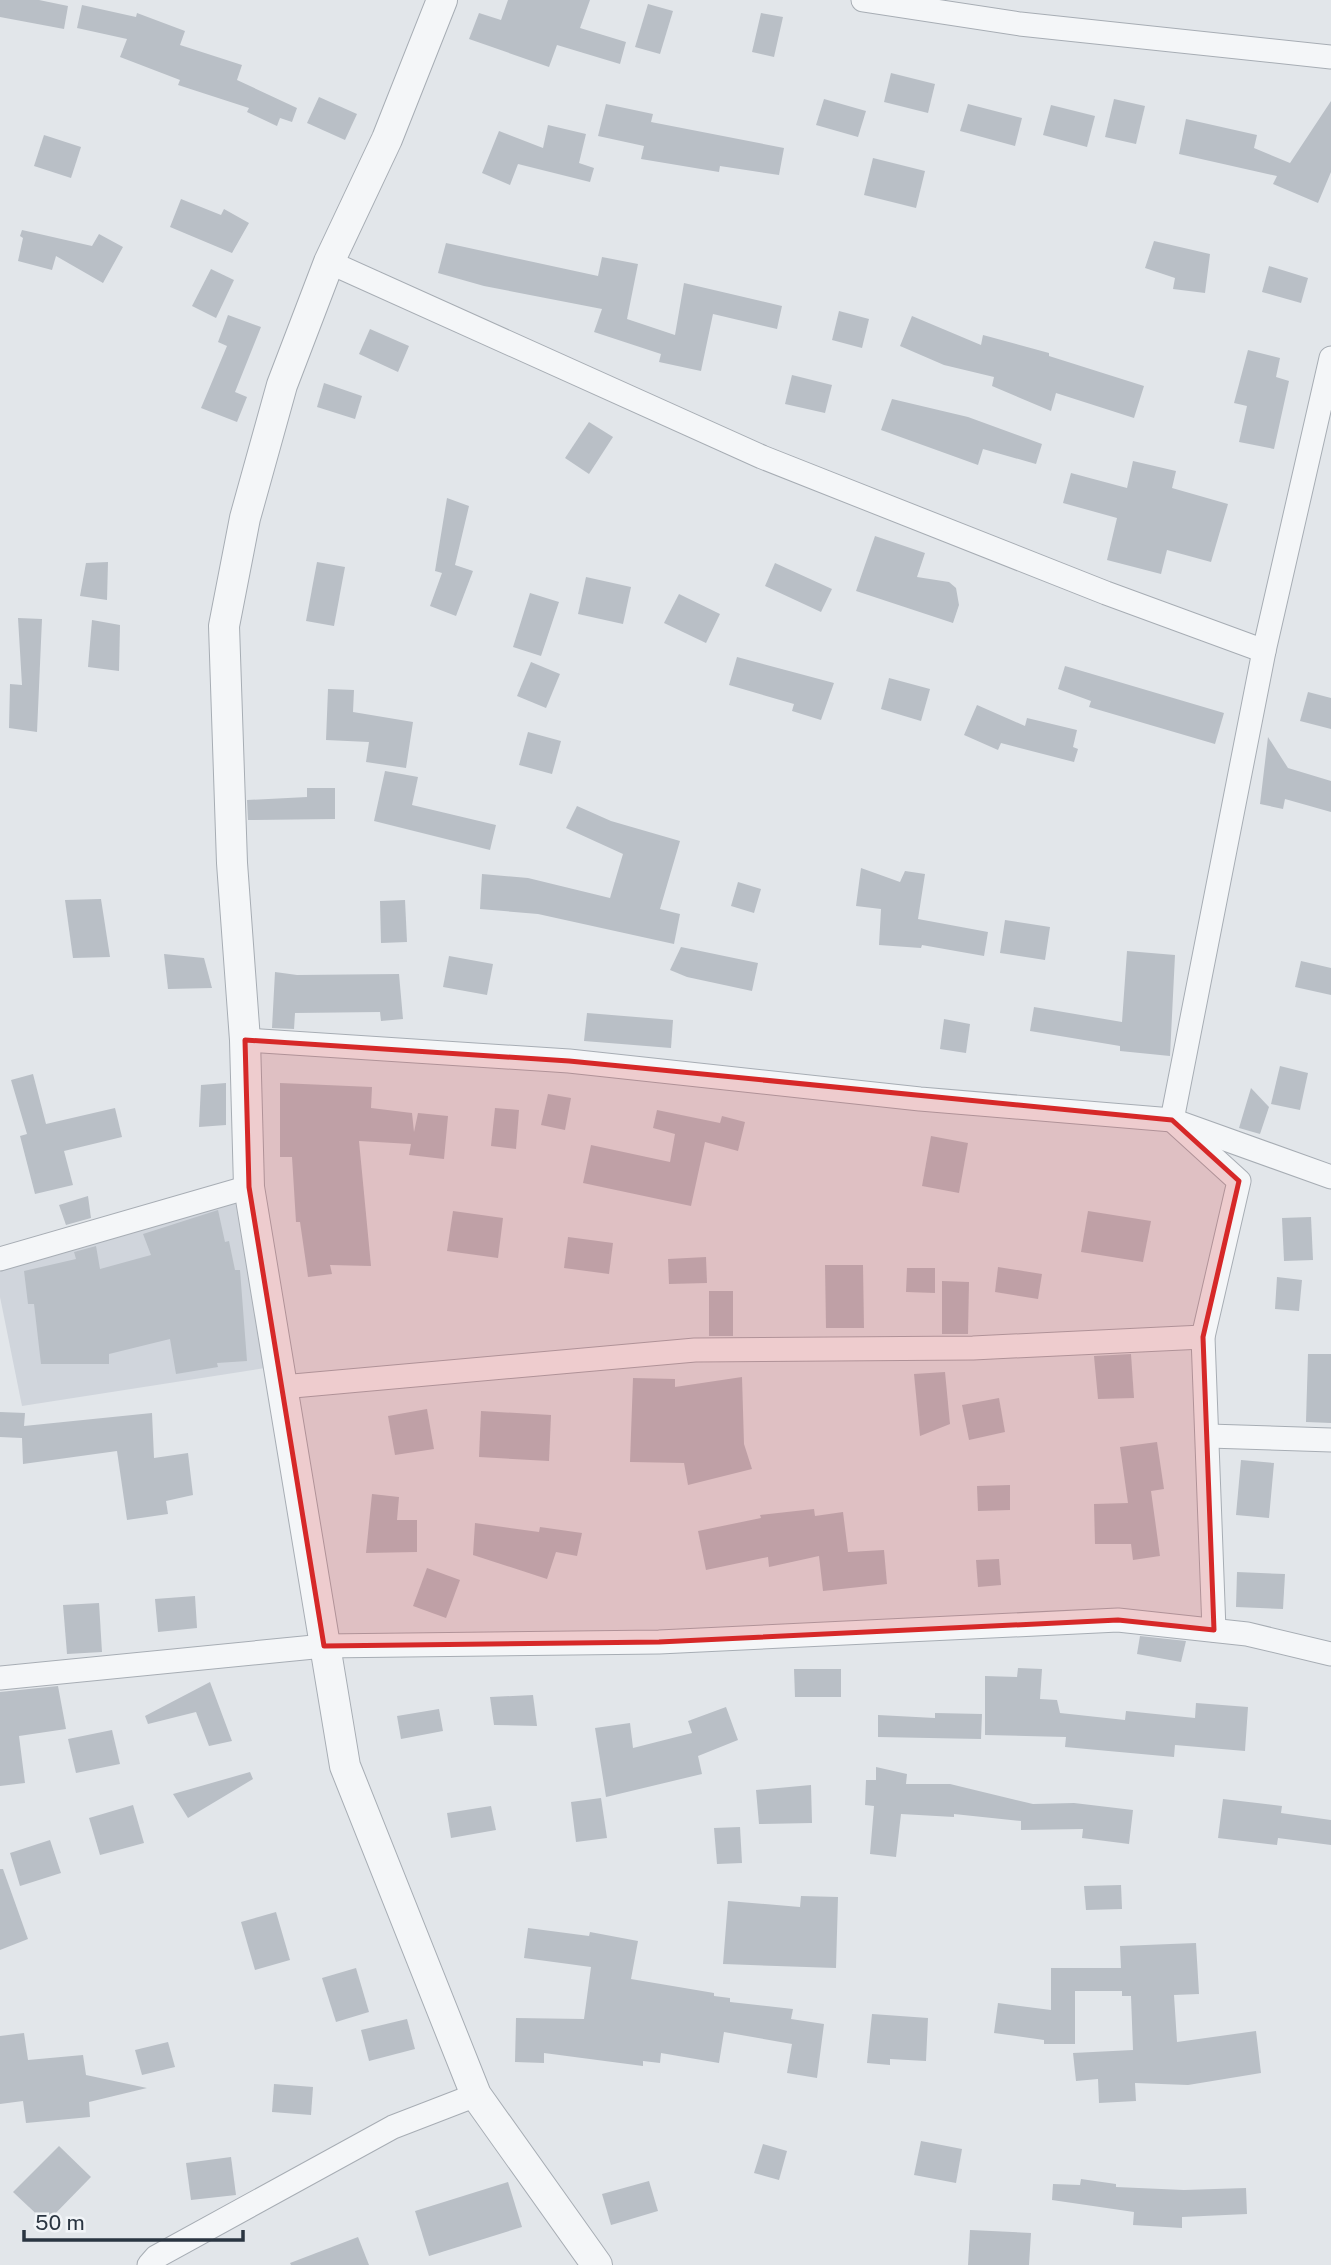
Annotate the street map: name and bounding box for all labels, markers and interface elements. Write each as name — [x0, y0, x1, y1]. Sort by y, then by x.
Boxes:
scale bar — [24, 2198, 243, 2242]
text: 50 m — [35, 2210, 85, 2235]

